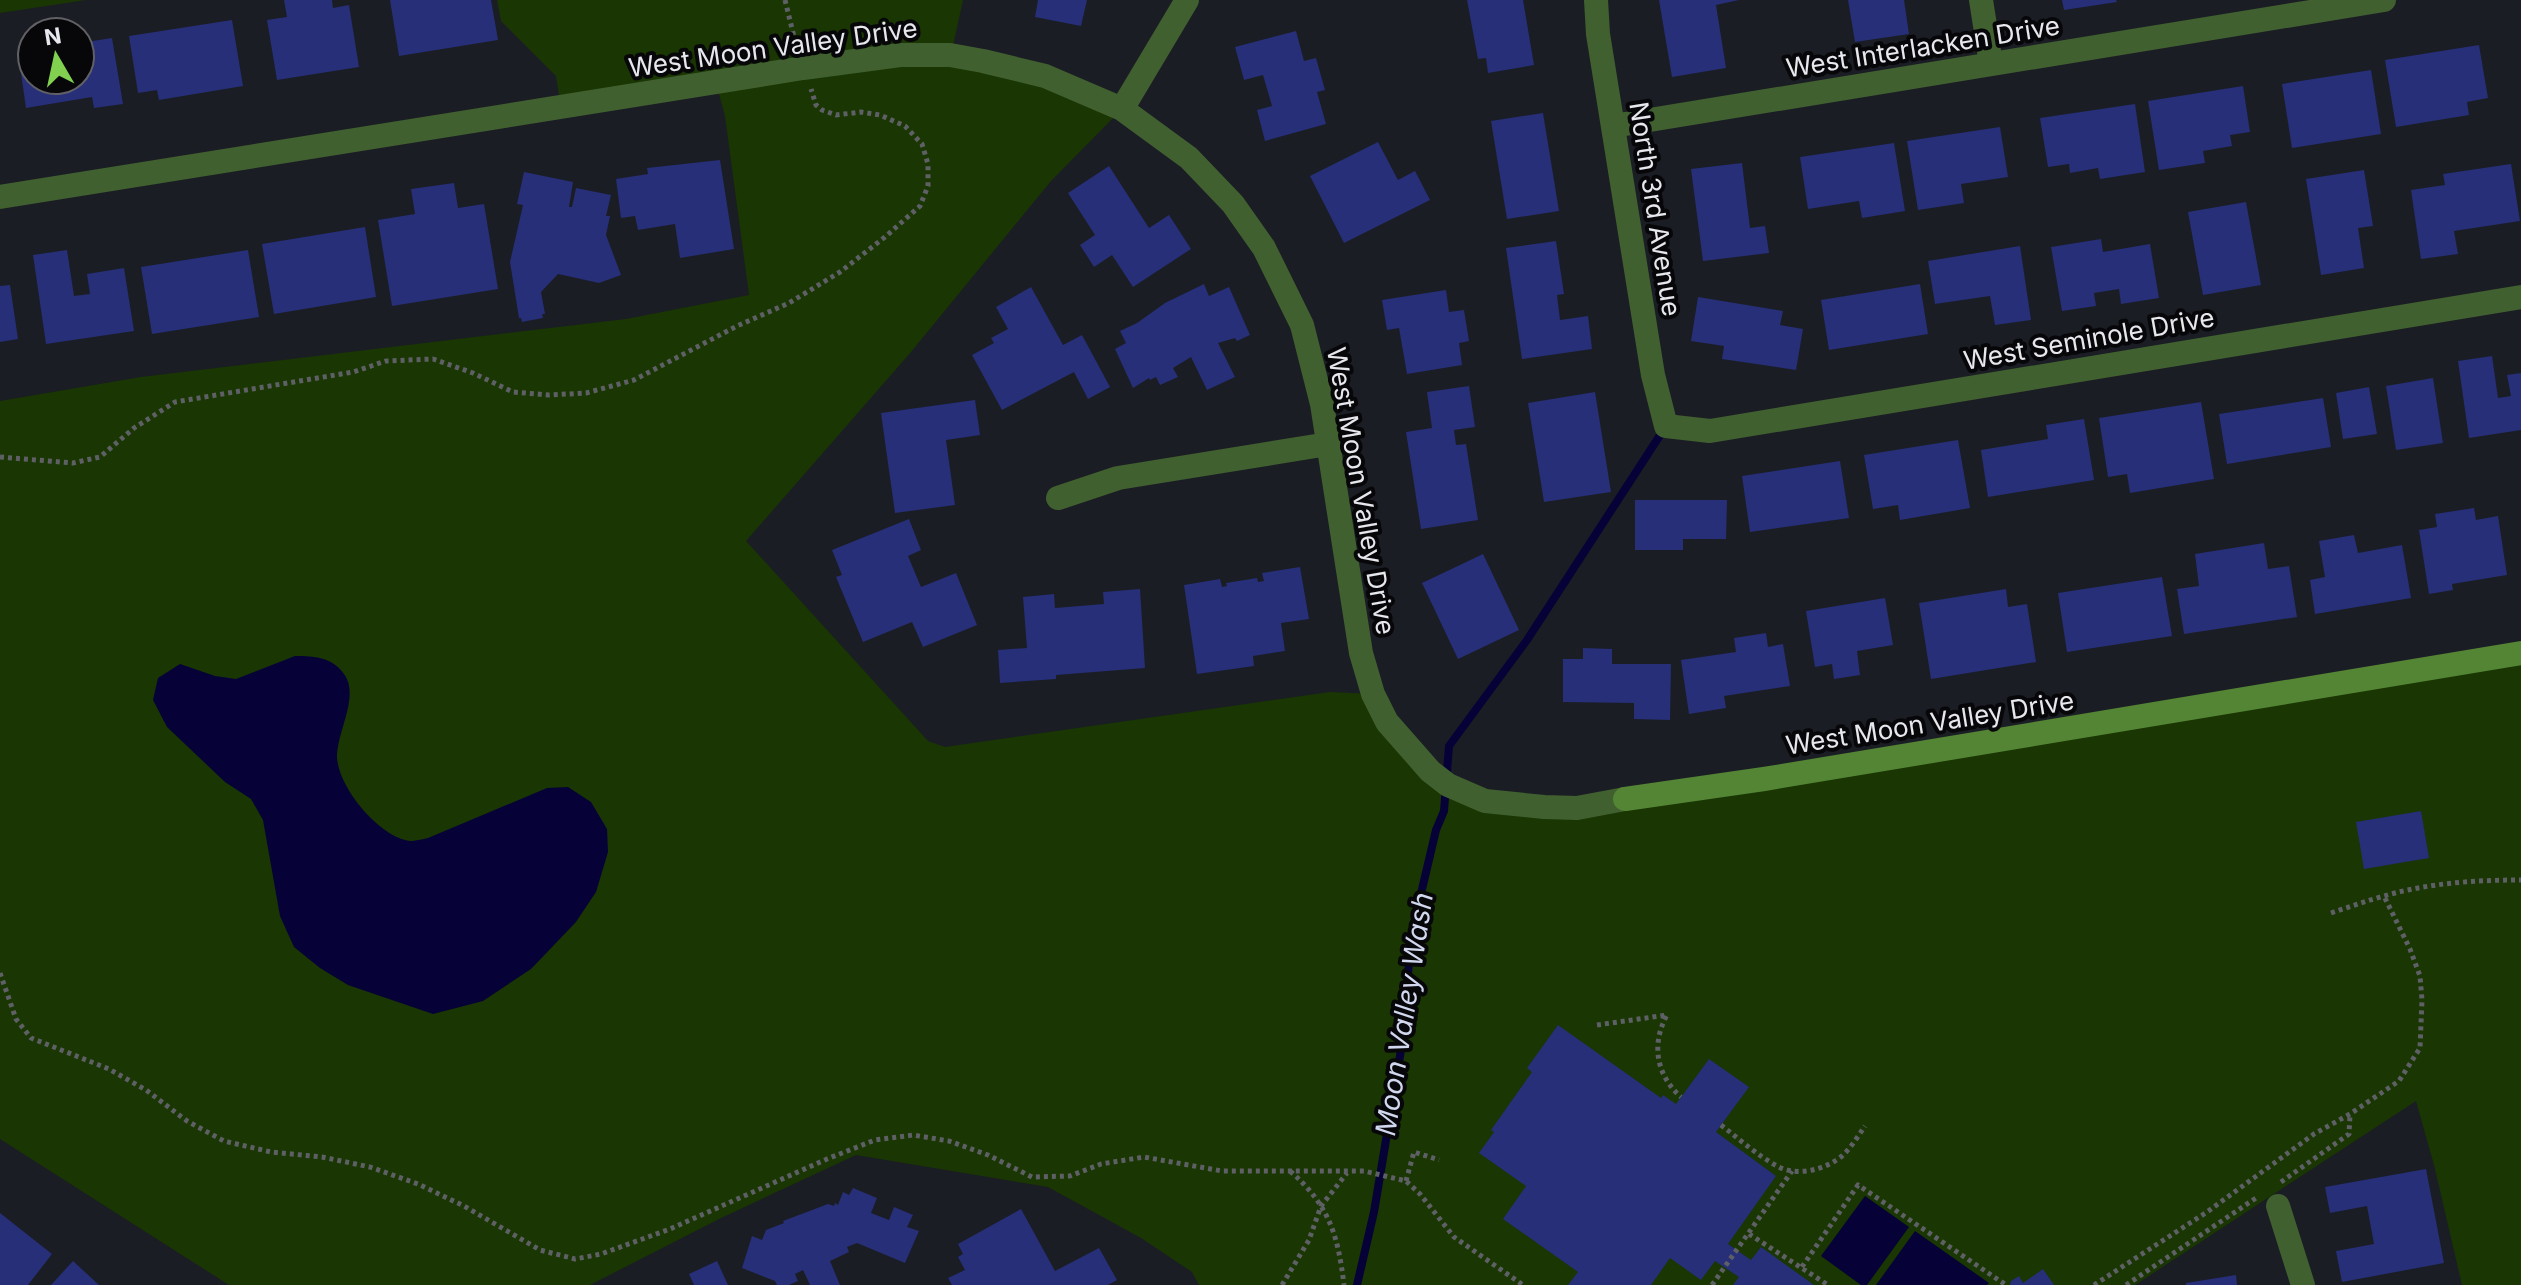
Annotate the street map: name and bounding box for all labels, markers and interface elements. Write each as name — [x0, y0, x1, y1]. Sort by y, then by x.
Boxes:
street label: West Interlacken Drive — [1784, 10, 2062, 83]
street label: West Moon Valley Drive — [627, 12, 919, 83]
north arrow — [16, 16, 96, 96]
text: N — [43, 22, 63, 50]
street label: North 3rd Avenue — [1623, 100, 1688, 318]
street label: West Seminole Drive — [1961, 301, 2217, 376]
street label: West Moon Valley Drive — [1321, 345, 1402, 637]
street label: West Moon Valley Drive — [1784, 684, 2076, 761]
water label: Moon Valley Wash — [1368, 890, 1440, 1138]

